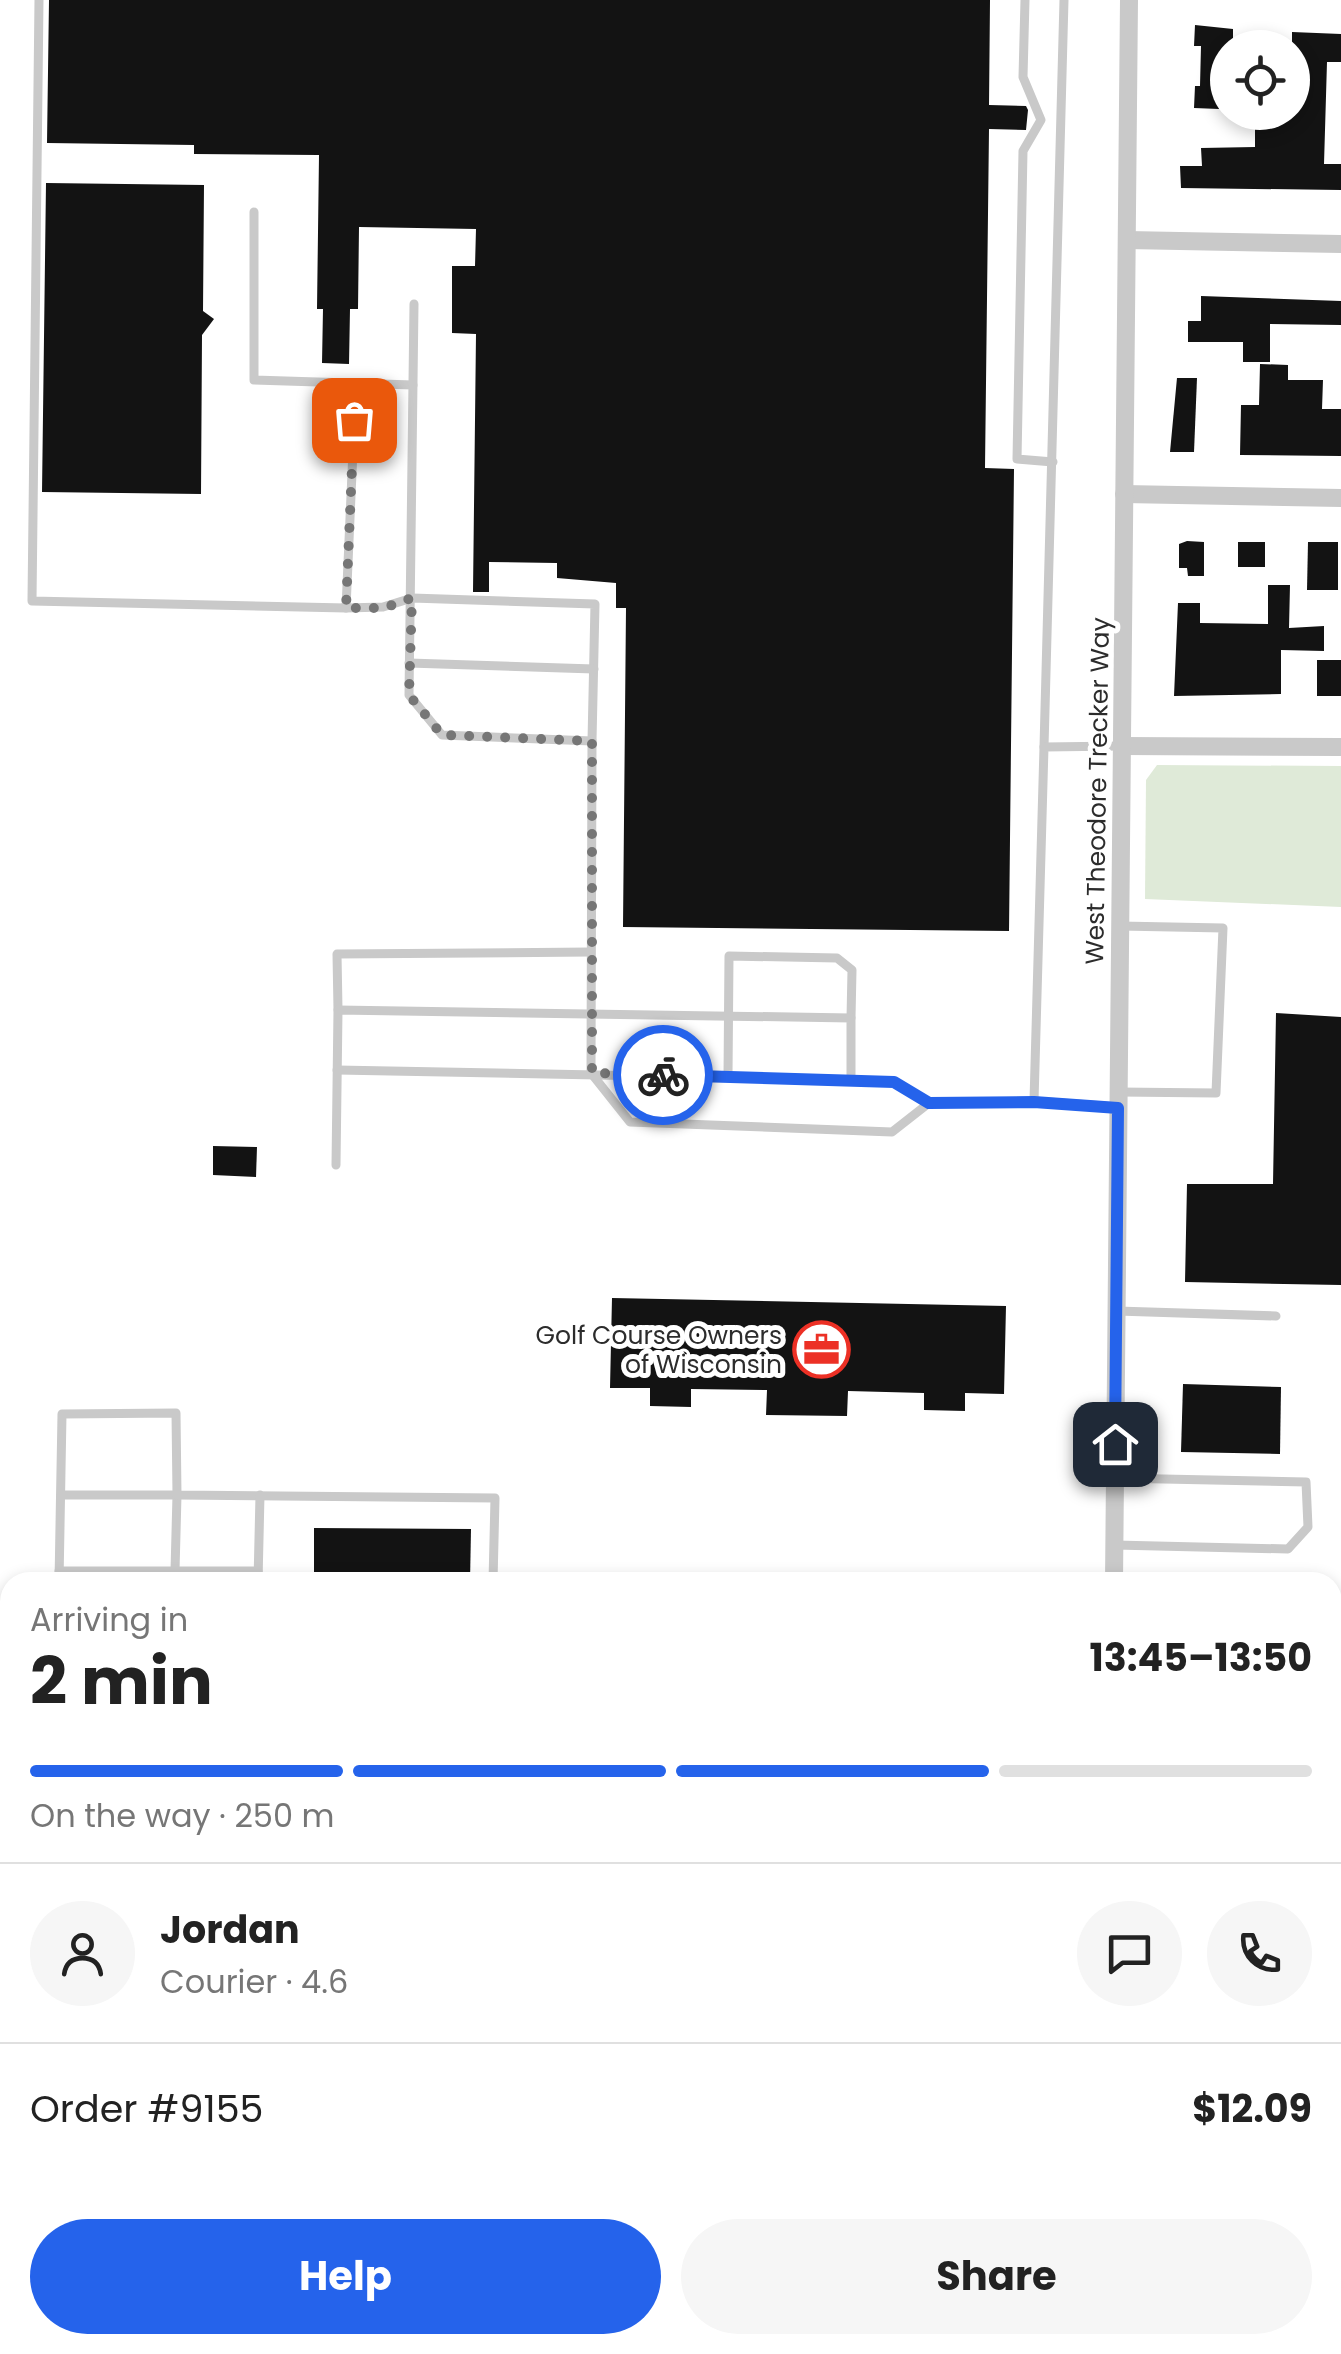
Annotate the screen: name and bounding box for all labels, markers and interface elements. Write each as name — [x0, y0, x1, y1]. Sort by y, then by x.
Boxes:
map controls — [1210, 30, 1310, 130]
button: locate — [1210, 30, 1310, 130]
pin — [312, 378, 397, 463]
icon: bag — [327, 393, 382, 448]
street label: West Theodore Trecker Way — [1077, 617, 1118, 965]
courier — [613, 1025, 713, 1125]
icon: bike — [636, 1048, 691, 1103]
place label: Golf Course Owners of Wisconsin — [536, 1318, 782, 1382]
office icon: Golf Course Owners of Wisconsin — [791, 1319, 851, 1379]
pin — [1073, 1402, 1158, 1487]
icon: home — [1088, 1417, 1143, 1472]
text: Arriving in — [30, 1597, 188, 1642]
text: 13:45–13:50 — [1090, 1631, 1312, 1684]
text: 2 min — [30, 1636, 213, 1727]
text: On the way · 250 m — [30, 1793, 335, 1838]
button: person — [30, 1901, 135, 2006]
button: chat — [1077, 1901, 1182, 2006]
button: phone — [1207, 1901, 1312, 2006]
text: Jordan — [160, 1903, 300, 1956]
text: Courier · 4.6 — [160, 1959, 348, 2004]
text: Order #9155 — [30, 2082, 263, 2135]
text: $12.09 — [1192, 2082, 1312, 2135]
button: Help — [30, 2219, 661, 2334]
button: Share — [681, 2219, 1312, 2334]

